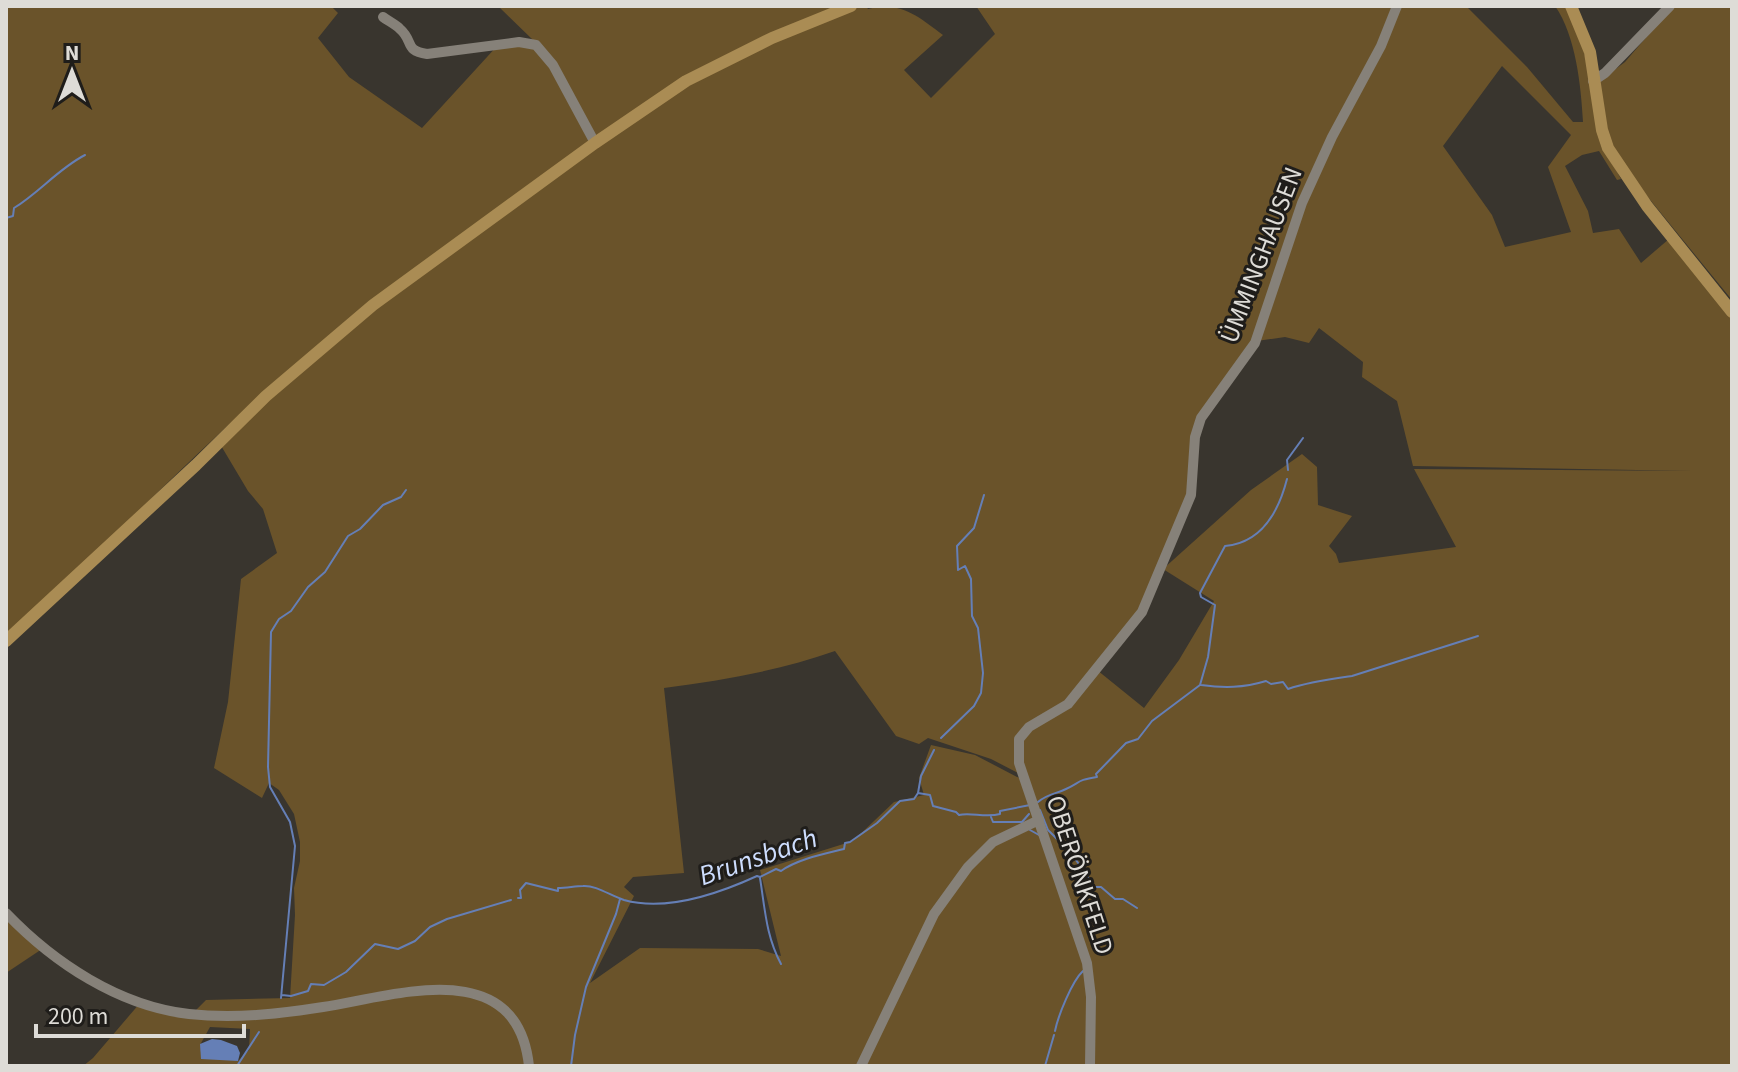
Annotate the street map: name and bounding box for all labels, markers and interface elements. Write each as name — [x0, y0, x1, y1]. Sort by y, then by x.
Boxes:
north arrow — [32, 32, 112, 112]
text: N — [65, 37, 79, 69]
street label: ÜMMINGHAUSEN — [1210, 162, 1312, 348]
street label: OBERÖNKFELD — [1037, 791, 1123, 959]
water label: Brunsbach — [693, 818, 823, 896]
scale bar — [36, 988, 244, 1038]
text: 200 m — [48, 999, 108, 1034]

